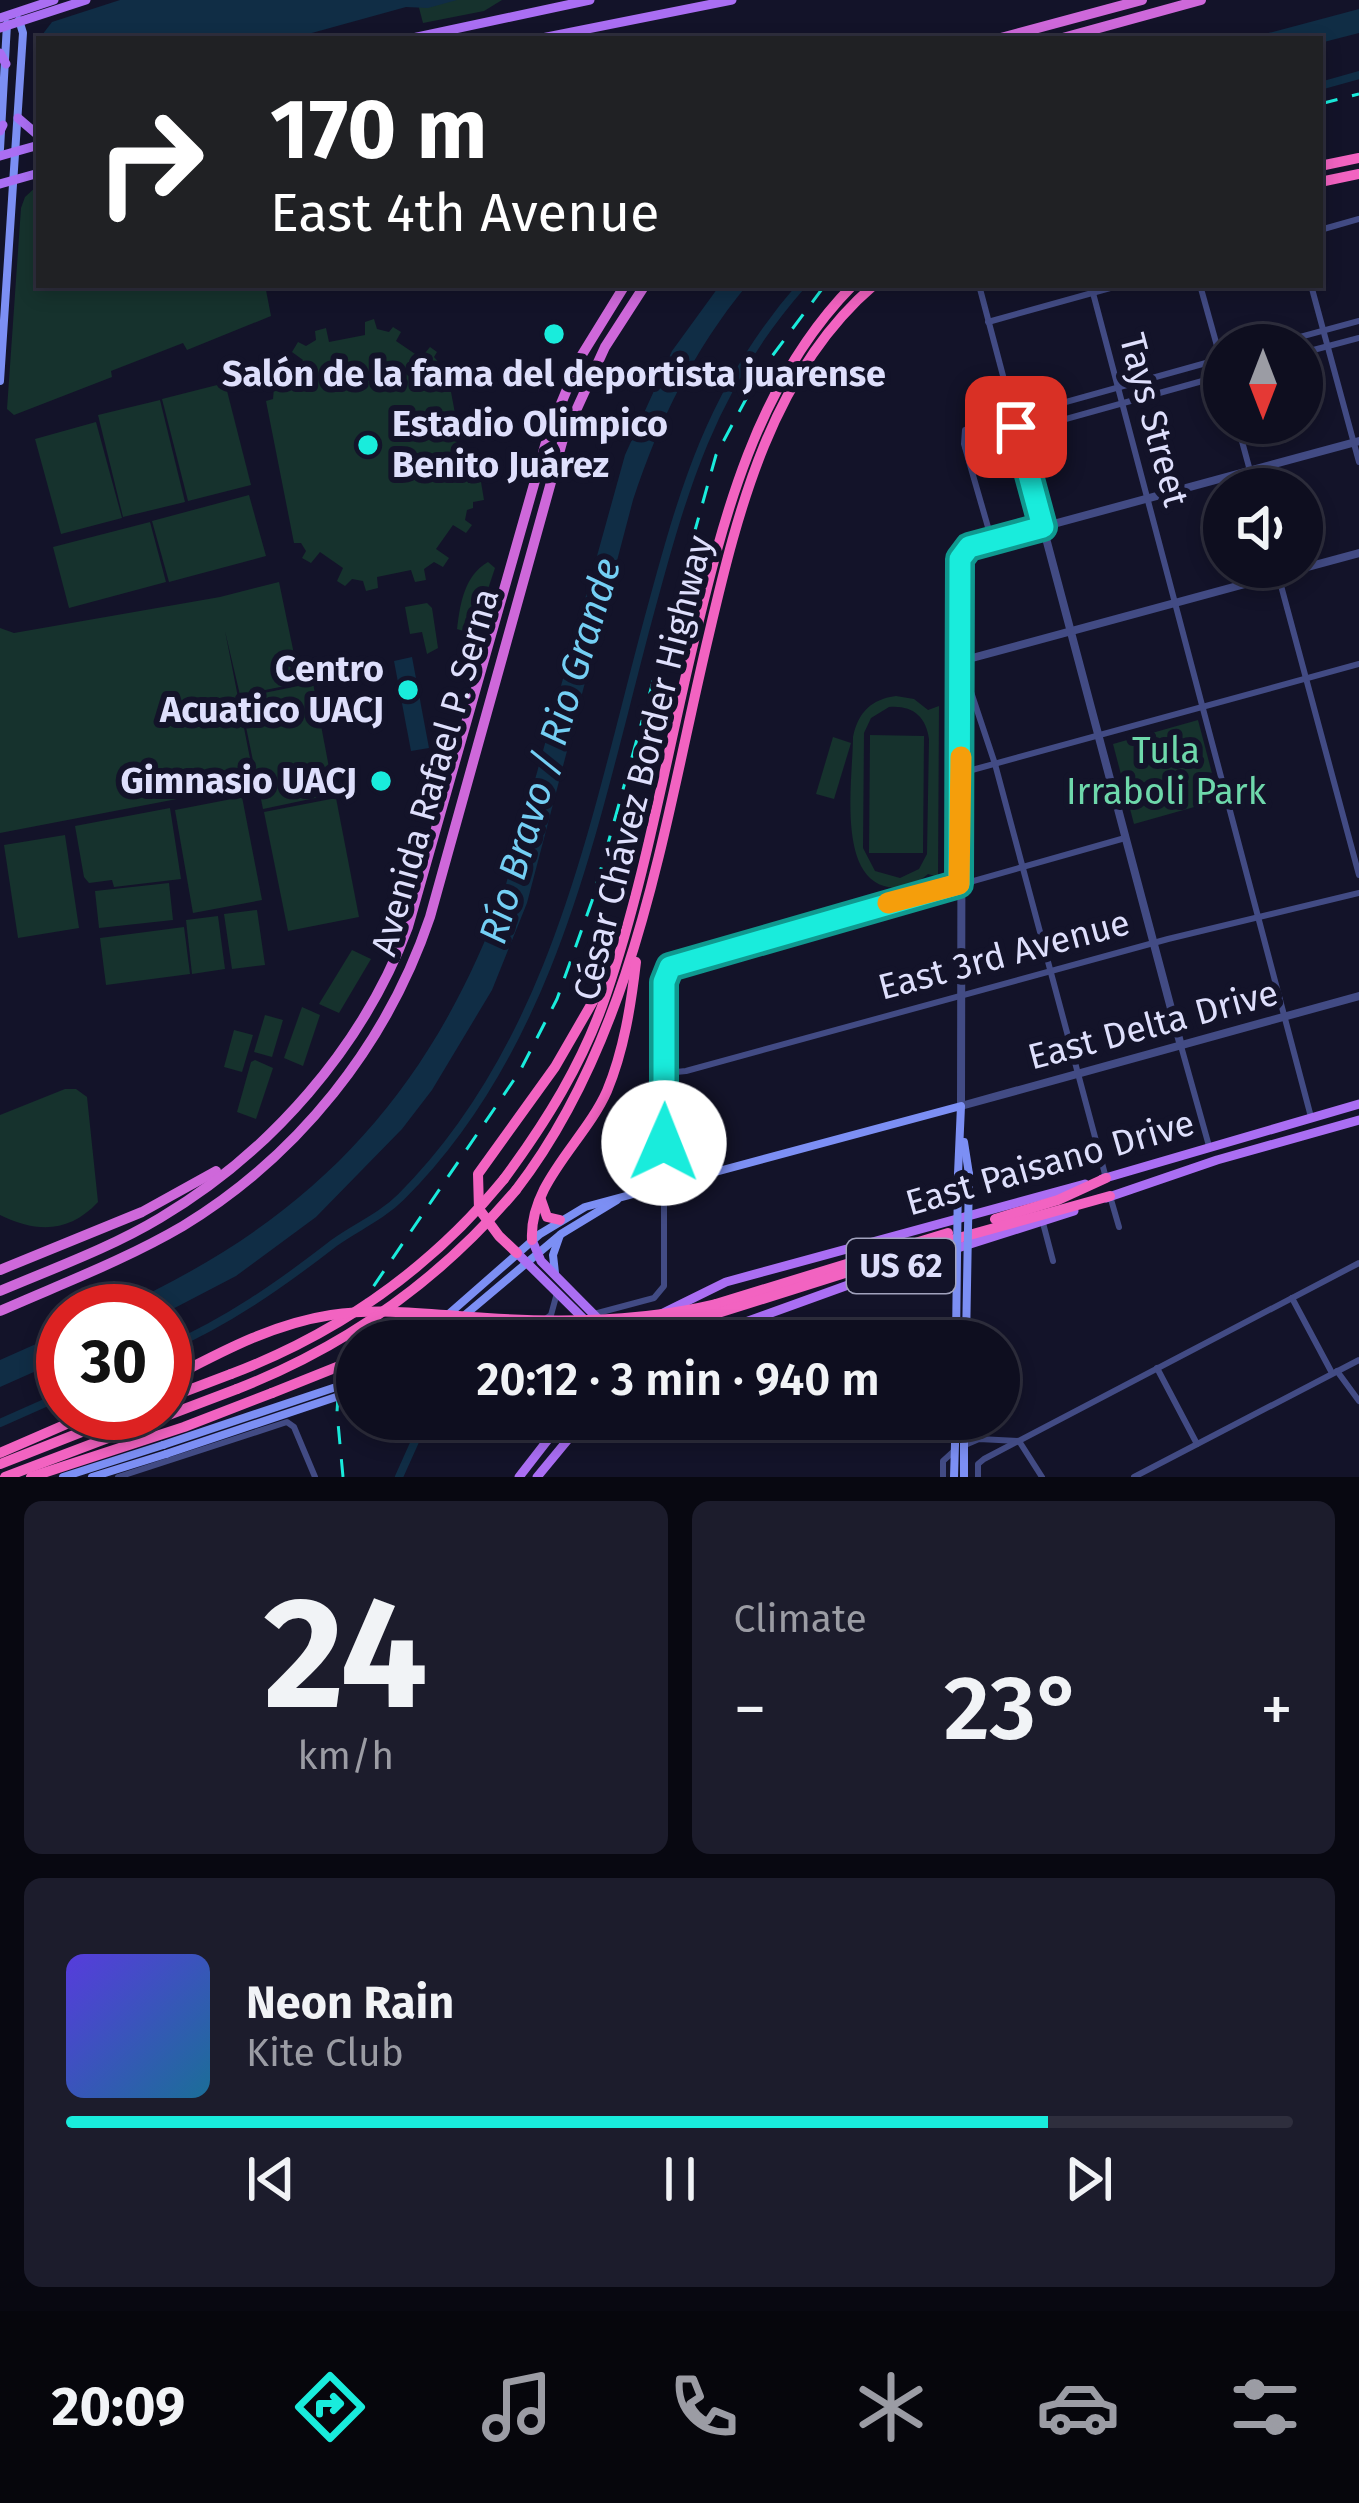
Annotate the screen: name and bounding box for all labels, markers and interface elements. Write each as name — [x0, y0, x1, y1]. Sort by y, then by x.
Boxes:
text: 170 m — [270, 79, 487, 180]
icon: right — [72, 84, 228, 240]
text: East 4th Avenue — [270, 181, 660, 245]
marker: Salón de la fama del deportista juarense — [541, 321, 567, 347]
north arrow — [1203, 324, 1323, 444]
map controls — [1203, 324, 1323, 588]
street label: Tays Street — [1110, 329, 1198, 511]
place label: Salón de la fama del deportista juarense — [222, 352, 886, 396]
pin — [965, 376, 1067, 478]
icon: arrive — [983, 394, 1049, 460]
place label: Estadio Olimpico Benito Juárez — [392, 402, 668, 487]
marker: Estadio Olimpico Benito Juárez — [355, 432, 381, 458]
button: sound — [1203, 468, 1323, 588]
street label: César Chávez Border Highway — [564, 531, 722, 1005]
water label: Río Bravo / Rio Grande — [469, 553, 631, 949]
street label: Avenida Rafael P. Serna — [361, 583, 509, 961]
place label: Centro Acuatico UACJ — [159, 647, 384, 732]
marker: Centro Acuatico UACJ — [395, 677, 421, 703]
park label: Tula Irraboli Park — [1066, 729, 1267, 814]
place label: Gimnasio UACJ — [120, 759, 357, 803]
marker: Gimnasio UACJ — [368, 768, 394, 794]
street label: East 3rd Avenue — [873, 900, 1135, 1010]
street label: East Delta Drive — [1023, 970, 1283, 1080]
position arrow — [601, 1080, 727, 1206]
street label: East Paisano Drive — [901, 1101, 1199, 1225]
road number: US 62 — [847, 1239, 955, 1293]
speed limit sign: 30 — [36, 1284, 192, 1440]
text: 20:12 · 3 min · 940 m — [476, 1353, 880, 1407]
text: 24 — [264, 1561, 428, 1748]
text: Climate — [734, 1596, 867, 1642]
text: 23° — [944, 1655, 1083, 1763]
text: − — [734, 1670, 767, 1749]
text: + — [1260, 1670, 1293, 1749]
text: km/h — [297, 1733, 394, 1779]
text: Neon Rain — [246, 1976, 454, 2030]
text: Kite Club — [246, 2030, 404, 2076]
icon: previous — [238, 2146, 304, 2212]
icon: pause — [647, 2146, 713, 2212]
icon: next — [1056, 2146, 1122, 2212]
icon: directions — [288, 2365, 372, 2449]
icon: music — [475, 2365, 559, 2449]
icon: phone — [662, 2365, 746, 2449]
icon: climate — [849, 2365, 933, 2449]
icon: car — [1036, 2365, 1120, 2449]
icon: filters — [1223, 2365, 1307, 2449]
text: 20:09 — [52, 2375, 185, 2439]

